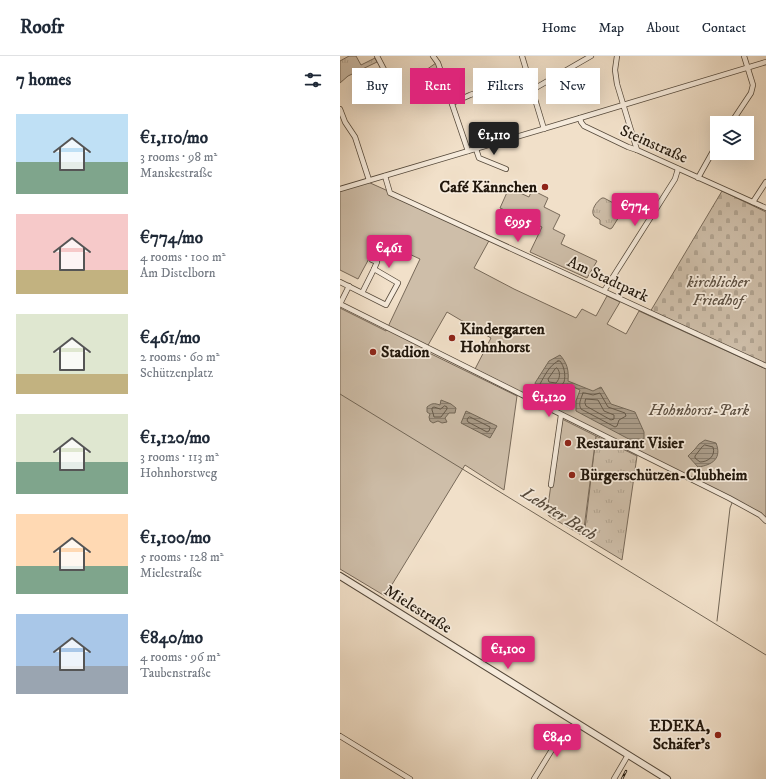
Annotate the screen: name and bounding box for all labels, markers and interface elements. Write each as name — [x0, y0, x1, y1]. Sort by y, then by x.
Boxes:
text: Roofr — [20, 16, 64, 39]
text: Home — [542, 19, 576, 37]
text: Map — [598, 19, 624, 37]
text: About — [646, 19, 680, 37]
text: Contact — [702, 19, 746, 37]
chip: Buy — [352, 68, 402, 104]
chip: Rent — [410, 68, 465, 104]
chip: Filters — [473, 68, 538, 104]
chip: New — [546, 68, 600, 104]
text: 7 homes — [16, 69, 71, 91]
icon: filters — [302, 69, 324, 91]
map controls — [710, 116, 754, 160]
button: layers — [710, 116, 754, 160]
street label: Steinstraße — [617, 120, 691, 168]
pin: €1,110 — [461, 122, 527, 156]
text: €1,110/mo — [140, 127, 208, 149]
text: €1,110 — [478, 127, 510, 143]
icon: home — [48, 130, 96, 178]
text: 3 rooms · 98 m² — [140, 149, 217, 165]
text: Manskestraße — [140, 165, 212, 181]
place label: Café Kännchen — [440, 177, 538, 197]
marker: Café Kännchen — [540, 182, 550, 192]
pin: €774 — [611, 193, 659, 227]
text: €774 — [621, 198, 649, 214]
pin: €995 — [494, 209, 542, 243]
text: €995 — [504, 214, 532, 230]
text: €774/mo — [140, 227, 203, 249]
icon: home — [48, 230, 96, 278]
pin: €461 — [365, 235, 413, 269]
text: €461 — [376, 240, 402, 256]
text: 4 rooms · 100 m² — [140, 249, 226, 265]
street label: Am Stadtpark — [564, 251, 652, 307]
text: Am Distelborn — [140, 265, 216, 281]
park label: kirchlicher Friedhof — [686, 272, 750, 310]
place label: Kindergarten Hohnhorst — [460, 319, 546, 357]
text: €461/mo — [140, 327, 200, 349]
icon: home — [48, 330, 96, 378]
marker: Kindergarten Hohnhorst — [447, 333, 457, 343]
place label: Stadion — [381, 342, 430, 362]
marker: Stadion — [368, 347, 378, 357]
text: 2 rooms · 60 m² — [140, 349, 220, 365]
text: Schützenplatz — [140, 365, 213, 381]
pin: €1,120 — [516, 384, 582, 418]
text: €1,120 — [532, 389, 566, 405]
park label: Hohnhorst-Park — [648, 400, 749, 420]
text: €1,120/mo — [140, 427, 210, 449]
icon: home — [48, 430, 96, 478]
place label: Restaurant Visier — [576, 433, 685, 453]
marker: Restaurant Visier — [563, 438, 573, 448]
text: 3 rooms · 113 m² — [140, 449, 219, 465]
text: Hohnhorstweg — [140, 465, 217, 481]
place label: Bürgerschützen-Clubheim — [580, 465, 748, 485]
marker: Bürgerschützen-Clubheim — [567, 470, 577, 480]
water label: Lehrter Bach — [516, 482, 601, 546]
text: €1,100/mo — [140, 527, 211, 549]
icon: home — [48, 530, 96, 578]
text: 5 rooms · 128 m² — [140, 549, 224, 565]
text: Mielestraße — [140, 565, 202, 581]
street label: Mielestraße — [380, 580, 456, 638]
text: €840/mo — [140, 627, 203, 649]
icon: home — [48, 630, 96, 678]
pin: €1,100 — [475, 636, 541, 670]
text: €1,100 — [491, 641, 525, 657]
text: 4 rooms · 96 m² — [140, 649, 220, 665]
text: Taubenstraße — [140, 665, 211, 681]
place label: EDEKA, Schäfer's — [649, 716, 711, 754]
pin: €840 — [533, 724, 581, 758]
text: €840 — [543, 729, 571, 745]
marker: EDEKA, Schäfer's — [713, 730, 723, 740]

